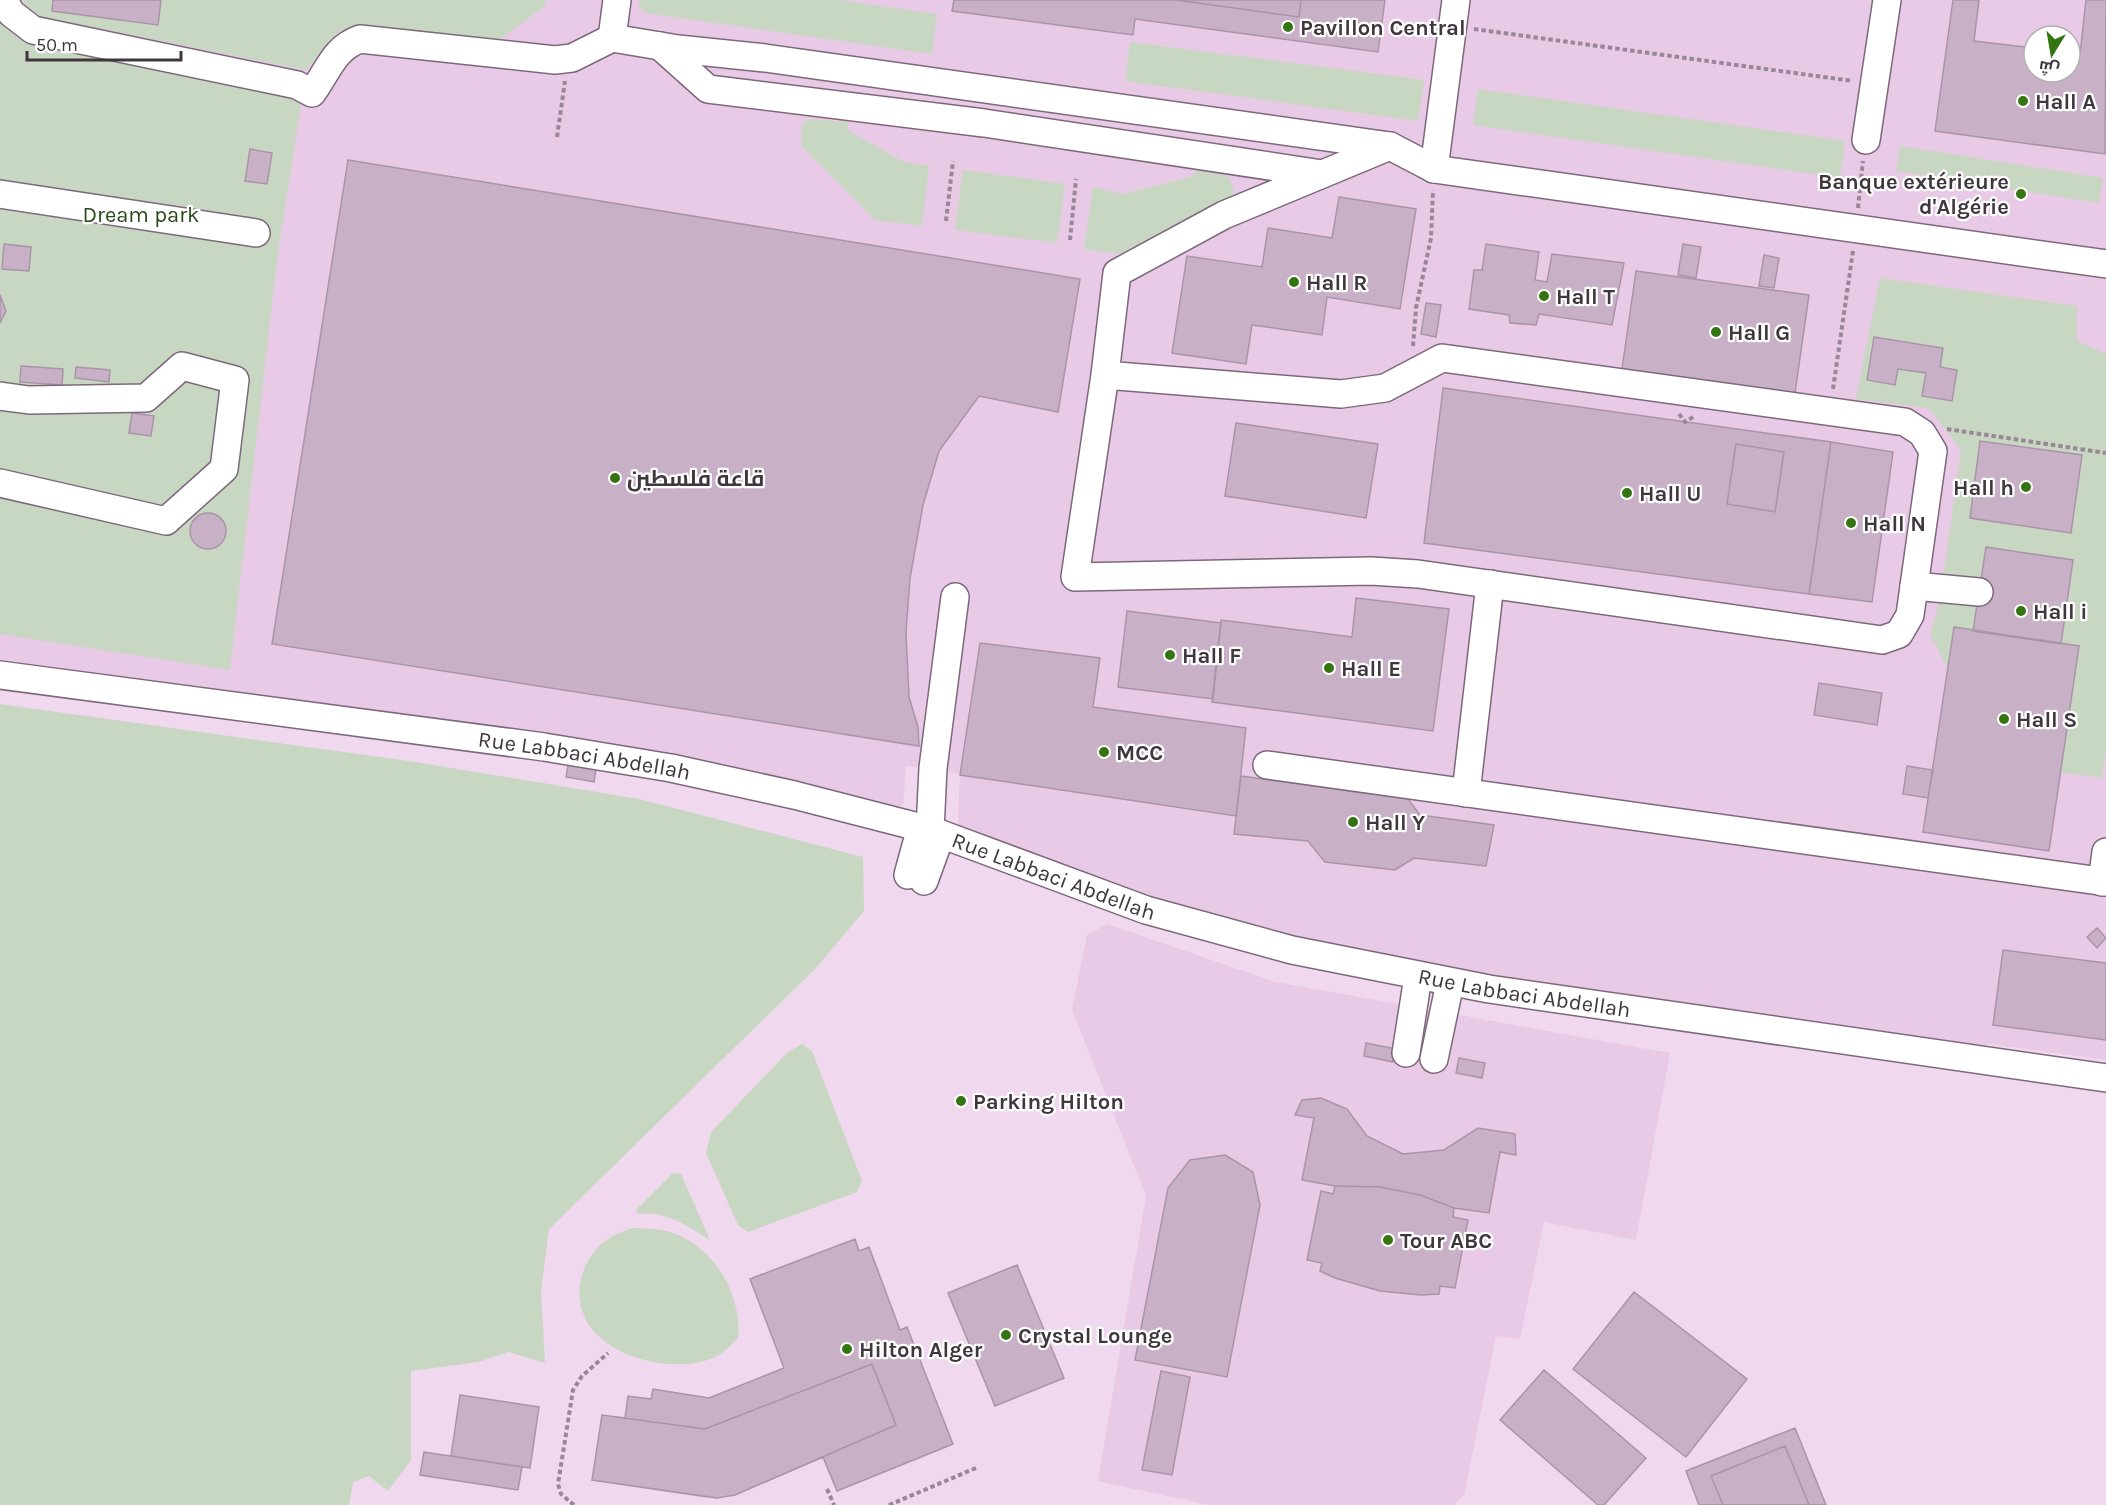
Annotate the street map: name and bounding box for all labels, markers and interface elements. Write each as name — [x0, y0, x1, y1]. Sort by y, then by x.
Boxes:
place label: Pavillon Central — [1300, 15, 1466, 41]
marker: Pavillon Central — [1281, 20, 1295, 34]
scale bar — [27, 24, 182, 62]
north arrow — [2022, 24, 2082, 84]
text: 50 m — [36, 34, 78, 56]
text: ش — [2037, 57, 2061, 80]
place label: Hall A — [2035, 89, 2096, 115]
marker: Hall A — [2016, 94, 2030, 108]
place label: Banque extérieure d'Algérie — [1818, 169, 2009, 220]
marker: Banque extérieure d'Algérie — [2014, 187, 2028, 201]
park label: Dream park — [82, 202, 200, 228]
place label: Hall R — [1306, 270, 1368, 296]
marker: Hall R — [1287, 275, 1301, 289]
place label: Hall T — [1556, 284, 1615, 310]
marker: Hall T — [1537, 289, 1551, 303]
place label: Hall G — [1728, 320, 1790, 346]
marker: Hall G — [1709, 325, 1723, 339]
place label: قاعة فلسطين — [627, 466, 764, 492]
marker: قاعة فلسطين — [608, 471, 622, 485]
place label: Hall h — [1953, 475, 2014, 501]
marker: Hall h — [2019, 480, 2033, 494]
place label: Hall U — [1639, 481, 1702, 507]
marker: Hall U — [1620, 486, 1634, 500]
place label: Hall N — [1863, 511, 1926, 537]
marker: Hall N — [1844, 516, 1858, 530]
place label: Hall i — [2033, 599, 2088, 625]
marker: Hall i — [2014, 604, 2028, 618]
place label: Hall F — [1182, 643, 1241, 669]
marker: Hall F — [1163, 648, 1177, 662]
place label: Hall E — [1341, 656, 1401, 682]
marker: Hall E — [1322, 661, 1336, 675]
place label: Hall S — [2016, 707, 2077, 733]
marker: Hall S — [1997, 712, 2011, 726]
street label: Rue Labbaci Abdellah — [477, 726, 693, 786]
place label: MCC — [1116, 740, 1163, 766]
marker: MCC — [1097, 745, 1111, 759]
place label: Hall Y — [1365, 810, 1425, 836]
marker: Hall Y — [1346, 815, 1360, 829]
street label: Rue Labbaci Abdellah — [948, 827, 1158, 926]
street label: Rue Labbaci Abdellah — [1416, 963, 1632, 1023]
place label: Parking Hilton — [973, 1089, 1124, 1115]
marker: Parking Hilton — [954, 1094, 968, 1108]
place label: Tour ABC — [1400, 1228, 1492, 1254]
marker: Tour ABC — [1381, 1233, 1395, 1247]
place label: Crystal Lounge — [1018, 1323, 1172, 1349]
marker: Crystal Lounge — [999, 1328, 1013, 1342]
place label: Hilton Alger — [859, 1337, 983, 1363]
marker: Hilton Alger — [840, 1342, 854, 1356]

